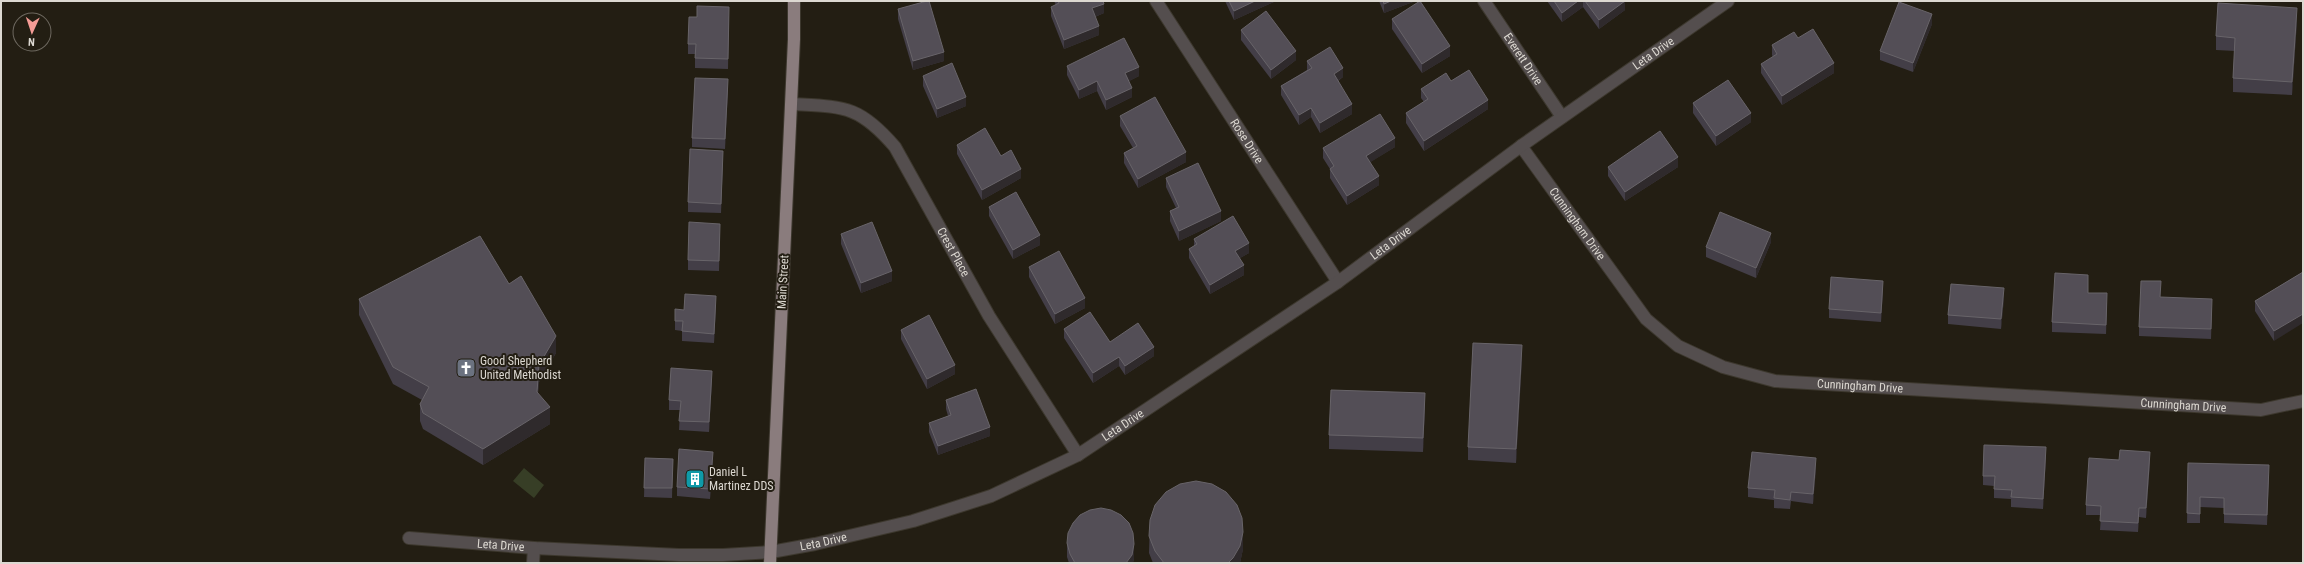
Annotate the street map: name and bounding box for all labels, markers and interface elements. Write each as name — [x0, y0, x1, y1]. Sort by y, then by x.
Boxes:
north arrow — [12, 12, 52, 52]
street label: Everett Drive — [1501, 30, 1546, 88]
street label: Leta Drive — [1630, 34, 1677, 73]
text: N — [28, 35, 35, 48]
street label: Rose Drive — [1227, 116, 1267, 166]
street label: Cunningham Drive — [1546, 185, 1608, 263]
street label: Leta Drive — [1367, 223, 1414, 263]
street label: Crest Place — [934, 225, 973, 279]
street label: Main Street — [775, 254, 791, 309]
place label: Good Shepherd United Methodist — [480, 354, 561, 382]
church icon: Good Shepherd United Methodist — [455, 357, 477, 379]
street label: Cunningham Drive — [1817, 377, 1904, 396]
street label: Cunningham Drive — [2140, 396, 2227, 415]
street label: Leta Drive — [1099, 406, 1147, 444]
place label: Daniel L Martinez DDS — [709, 465, 773, 493]
building icon: Daniel L Martinez DDS — [684, 468, 706, 490]
street label: Leta Drive — [799, 530, 848, 554]
street label: Leta Drive — [477, 536, 525, 554]

